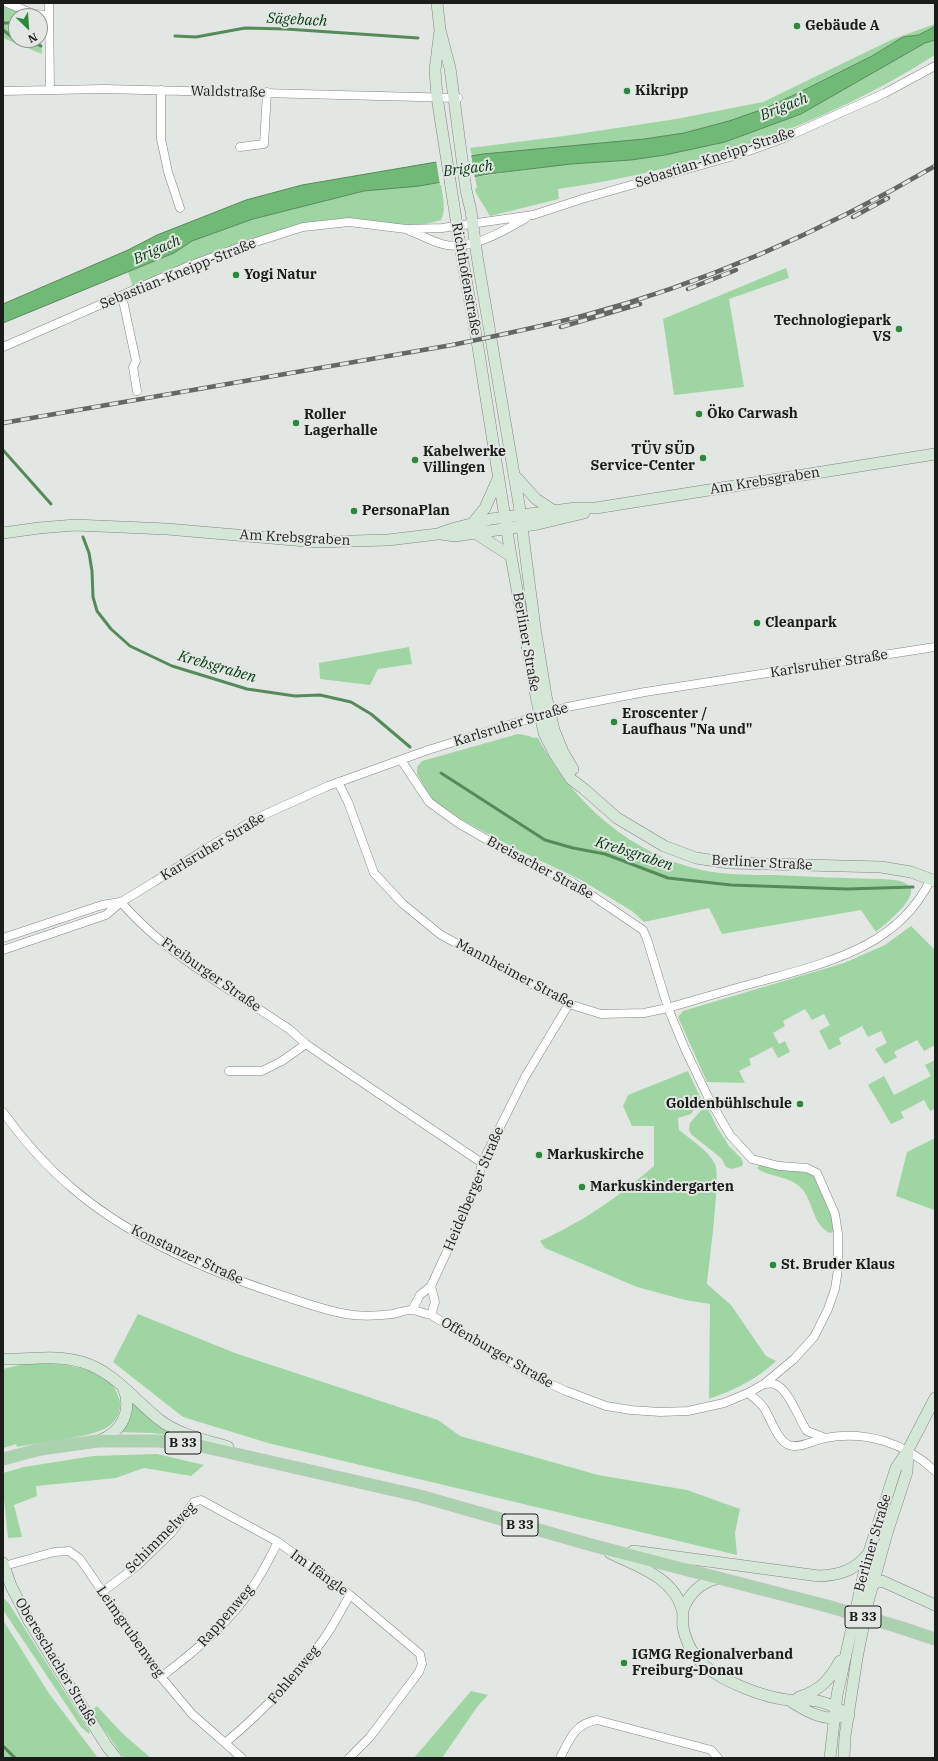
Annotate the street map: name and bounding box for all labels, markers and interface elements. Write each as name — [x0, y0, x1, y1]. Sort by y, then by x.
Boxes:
north arrow — [8, 8, 48, 48]
water label: Sägebach — [266, 9, 328, 31]
place label: Gebäude A — [805, 18, 880, 34]
marker: Gebäude A — [792, 21, 802, 31]
text: N — [26, 30, 40, 46]
street label: Waldstraße — [190, 83, 266, 101]
place label: Kikripp — [635, 83, 688, 99]
marker: Kikripp — [622, 86, 632, 96]
water label: Brigach — [757, 89, 811, 125]
street label: Sebastian-Kneipp-Straße — [633, 124, 797, 192]
water label: Brigach — [442, 157, 494, 181]
street label: Richthofenstraße — [448, 221, 484, 337]
water label: Brigach — [130, 232, 184, 268]
street label: Sebastian-Kneipp-Straße — [98, 235, 258, 313]
place label: Yogi Natur — [244, 267, 317, 283]
marker: Yogi Natur — [231, 270, 241, 280]
place label: Technologiepark VS — [774, 313, 891, 346]
marker: Technologiepark VS — [894, 324, 904, 334]
place label: Öko Carwash — [707, 406, 798, 422]
place label: Roller Lagerhalle — [304, 407, 378, 440]
marker: Öko Carwash — [694, 409, 704, 419]
marker: Roller Lagerhalle — [291, 418, 301, 428]
place label: TÜV SÜD Service-Center — [591, 442, 695, 474]
place label: Kabelwerke Villingen — [423, 444, 506, 476]
marker: TÜV SÜD Service-Center — [698, 453, 708, 463]
marker: Kabelwerke Villingen — [410, 455, 420, 465]
street label: Am Krebsgraben — [709, 464, 821, 498]
place label: PersonaPlan — [362, 503, 450, 519]
marker: PersonaPlan — [349, 506, 359, 516]
street label: Am Krebsgraben — [239, 527, 351, 549]
street label: Berliner Straße — [509, 591, 543, 693]
place label: Cleanpark — [765, 615, 837, 631]
marker: Cleanpark — [752, 618, 762, 628]
street label: Karlsruher Straße — [769, 646, 889, 682]
water label: Krebsgraben — [176, 647, 258, 687]
street label: Karlsruher Straße — [452, 700, 570, 750]
place label: Eroscenter / Laufhaus "Na und" — [622, 706, 753, 738]
marker: Eroscenter / Laufhaus "Na und" — [609, 717, 619, 727]
street label: Karlsruher Straße — [158, 809, 268, 885]
street label: Breisacher Straße — [484, 833, 596, 903]
water label: Krebsgraben — [593, 833, 675, 875]
street label: Berliner Straße — [711, 852, 813, 874]
street label: Freiburger Straße — [158, 934, 264, 1016]
street label: Mannheimer Straße — [453, 936, 577, 1012]
place label: Goldenbühlschule — [666, 1096, 792, 1112]
marker: Goldenbühlschule — [795, 1099, 805, 1109]
street label: Heidelberger Straße — [440, 1124, 508, 1254]
place label: Markuskirche — [547, 1147, 644, 1163]
marker: Markuskirche — [534, 1150, 544, 1160]
place label: Markuskindergarten — [590, 1179, 734, 1195]
marker: Markuskindergarten — [577, 1182, 587, 1192]
street label: Konstanzer Straße — [128, 1222, 246, 1288]
place label: St. Bruder Klaus — [781, 1257, 895, 1273]
marker: St. Bruder Klaus — [768, 1260, 778, 1270]
street label: Offenburger Straße — [438, 1314, 556, 1392]
road number: B 33 — [165, 1432, 201, 1454]
street label: Berliner Straße — [851, 1492, 895, 1594]
street label: Schimmelweg — [122, 1499, 200, 1577]
road number: B 33 — [502, 1514, 538, 1536]
street label: Im Ifängle — [287, 1547, 351, 1599]
street label: Rappenweg — [195, 1582, 257, 1650]
street label: Leimgrubenweg — [92, 1583, 168, 1681]
street label: Obereschacher Straße — [11, 1595, 101, 1729]
road number: B 33 — [845, 1606, 881, 1628]
street label: Fohlenweg — [265, 1642, 323, 1708]
place label: IGMG Regionalverband Freiburg-Donau — [632, 1647, 793, 1680]
marker: IGMG Regionalverband Freiburg-Donau — [619, 1658, 629, 1668]

